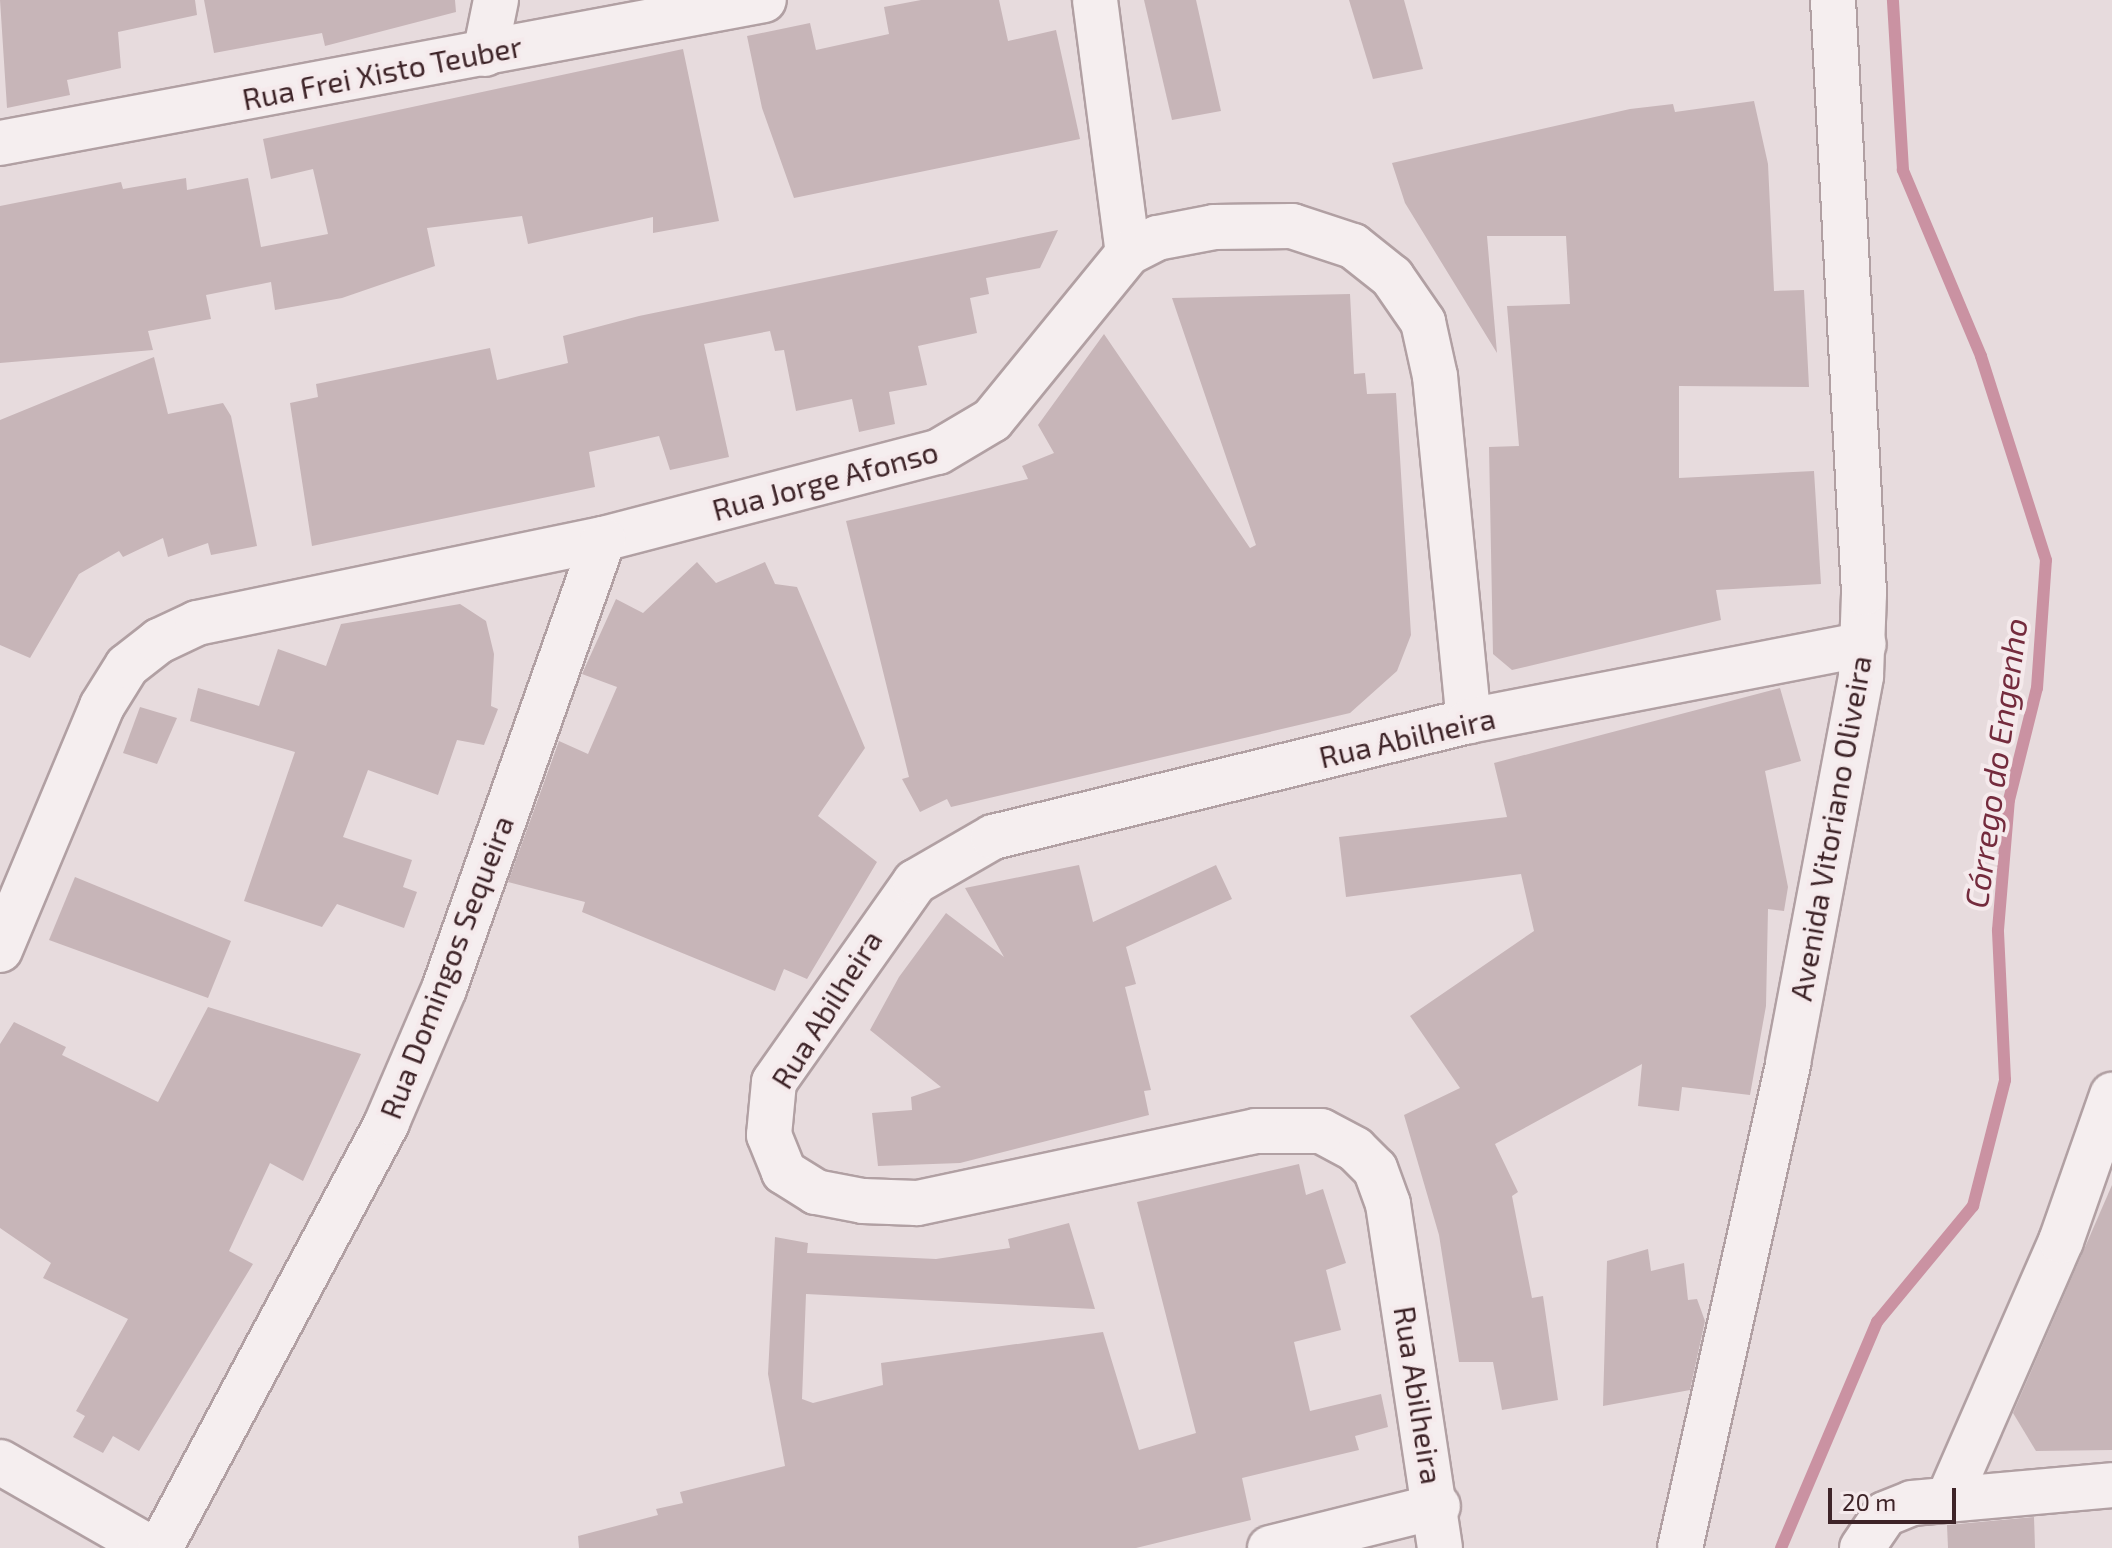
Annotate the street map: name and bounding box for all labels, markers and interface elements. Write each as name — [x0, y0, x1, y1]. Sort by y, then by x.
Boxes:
street label: Rua Frei Xisto Teuber — [239, 27, 525, 117]
street label: Rua Jorge Afonso — [707, 432, 943, 528]
water label: Córrego do Engenho — [1956, 616, 2034, 910]
street label: Avenida Vitoriano Oliveira — [1782, 652, 1878, 1004]
street label: Rua Abilheira — [1315, 699, 1499, 775]
street label: Rua Domingos Sequeira — [372, 810, 520, 1124]
street label: Rua Abilheira — [763, 923, 889, 1095]
street label: Rua Abilheira — [1387, 1303, 1451, 1487]
scale bar — [1832, 1472, 1960, 1522]
text: 20 m — [1842, 1487, 1896, 1516]

